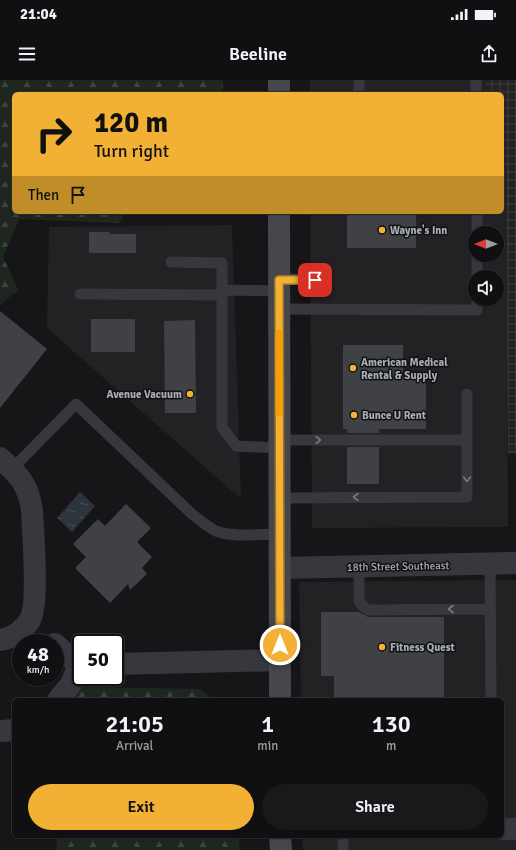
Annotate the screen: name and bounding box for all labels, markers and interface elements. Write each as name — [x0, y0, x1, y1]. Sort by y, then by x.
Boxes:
text: 21:04 — [20, 5, 57, 23]
icon: menu — [16, 43, 38, 65]
text: Beeline — [229, 43, 287, 65]
icon: share — [478, 43, 500, 65]
text: 120 m — [94, 106, 168, 140]
icon: right — [28, 108, 80, 160]
text: Turn right — [94, 140, 169, 162]
icon: arrive — [67, 184, 89, 206]
text: Then — [28, 186, 59, 204]
place label: Wayne's Inn — [390, 224, 447, 237]
marker: Wayne's Inn — [377, 225, 387, 235]
north arrow — [468, 226, 504, 262]
map controls — [468, 226, 504, 306]
pin — [298, 263, 332, 297]
icon: arrive — [304, 269, 326, 291]
button: sound — [468, 270, 504, 306]
place label: American Medical Rental & Supply — [361, 356, 448, 382]
marker: American Medical Rental & Supply — [348, 363, 358, 373]
place label: Avenue Vacuum — [107, 388, 182, 401]
marker: Avenue Vacuum — [185, 389, 195, 399]
place label: Bunce U Rent — [362, 409, 426, 422]
marker: Bunce U Rent — [349, 410, 359, 420]
one-way arrow — [315, 436, 321, 444]
one-way arrow — [463, 476, 471, 482]
one-way arrow — [353, 493, 359, 501]
street label: 18th Street Southeast — [347, 559, 450, 574]
one-way arrow — [448, 605, 454, 613]
position arrow — [259, 624, 301, 666]
speed limit sign: 50 — [72, 634, 124, 686]
place label: Fitness Quest — [390, 641, 455, 654]
text: 48 — [27, 642, 49, 667]
marker: Fitness Quest — [377, 642, 387, 652]
text: km/h — [27, 664, 49, 676]
text: 21:05 — [105, 709, 164, 739]
text: 1 — [261, 709, 274, 739]
text: 130 — [372, 709, 411, 739]
text: Arrival — [116, 738, 153, 754]
text: min — [257, 738, 278, 754]
text: m — [386, 738, 396, 754]
button: Exit — [28, 784, 254, 830]
button: Share — [262, 784, 488, 830]

